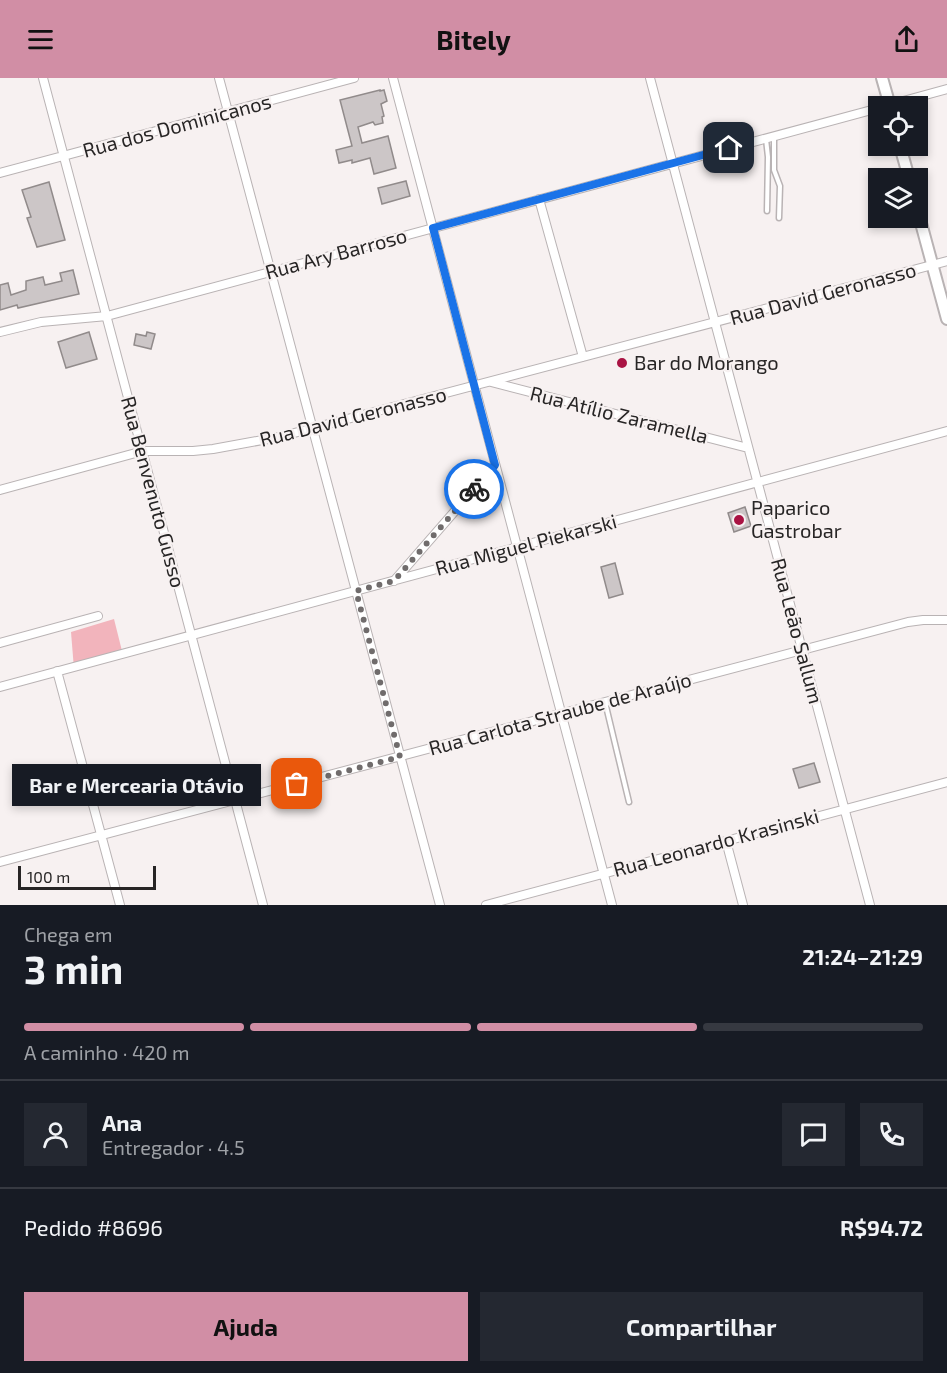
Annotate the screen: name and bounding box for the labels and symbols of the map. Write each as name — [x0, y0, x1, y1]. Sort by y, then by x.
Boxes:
street label: Rua dos Dominicanos — [80, 88, 274, 162]
pin — [703, 122, 754, 173]
street label: Rua Ary Barroso — [262, 223, 409, 283]
street label: Rua David Geronasso — [727, 257, 918, 329]
place label: Bar do Morango — [634, 350, 779, 374]
marker: Bar do Morango — [615, 356, 629, 370]
street label: Rua Atílio Zaramella — [528, 380, 711, 448]
street label: Rua David Geronasso — [257, 381, 449, 451]
street label: Rua Benvenuto Gusso — [117, 393, 191, 590]
courier — [444, 459, 504, 519]
place label: Paparico Gastrobar — [751, 495, 842, 542]
street label: Rua Miguel Piekarski — [432, 508, 619, 580]
marker: Paparico Gastrobar — [732, 513, 746, 527]
street label: Rua Leão Sallum — [767, 555, 829, 706]
street label: Rua Carlota Straube de Araújo — [426, 666, 694, 760]
pin — [271, 758, 322, 809]
callout: Bar e Mercearia Otávio — [12, 763, 261, 805]
street label: Rua Leonardo Krasinski — [610, 803, 821, 881]
scale bar — [18, 863, 156, 890]

